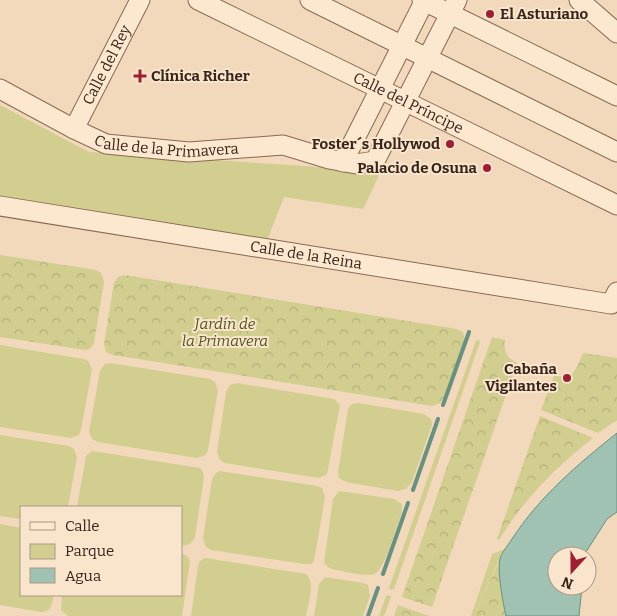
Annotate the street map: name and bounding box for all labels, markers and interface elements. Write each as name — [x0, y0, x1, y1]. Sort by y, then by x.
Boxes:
place label: El Asturiano — [500, 5, 589, 23]
marker: El Asturiano — [484, 8, 496, 20]
street label: Calle del Rey — [79, 22, 135, 108]
place label: Clínica Richer — [151, 67, 250, 85]
street label: Calle del Príncipe — [350, 68, 466, 137]
marker: Clínica Richer — [133, 69, 147, 83]
street label: Calle de la Primavera — [91, 131, 239, 161]
place label: Foster´s Hollywod — [312, 135, 440, 153]
marker: Foster´s Hollywod — [444, 138, 456, 150]
place label: Palacio de Osuna — [357, 159, 478, 177]
marker: Palacio de Osuna — [481, 162, 493, 174]
street label: Calle de la Reina — [249, 237, 363, 273]
park label: Jardín de la Primavera — [182, 315, 268, 350]
place label: Cabaña Vigilantes — [485, 360, 558, 395]
marker: Cabaña Vigilantes — [561, 372, 573, 384]
legend — [20, 506, 182, 596]
text: Calle — [65, 517, 99, 535]
text: Parque — [65, 542, 114, 560]
north arrow — [547, 546, 597, 596]
text: Agua — [65, 567, 101, 585]
text: N — [559, 573, 576, 593]

